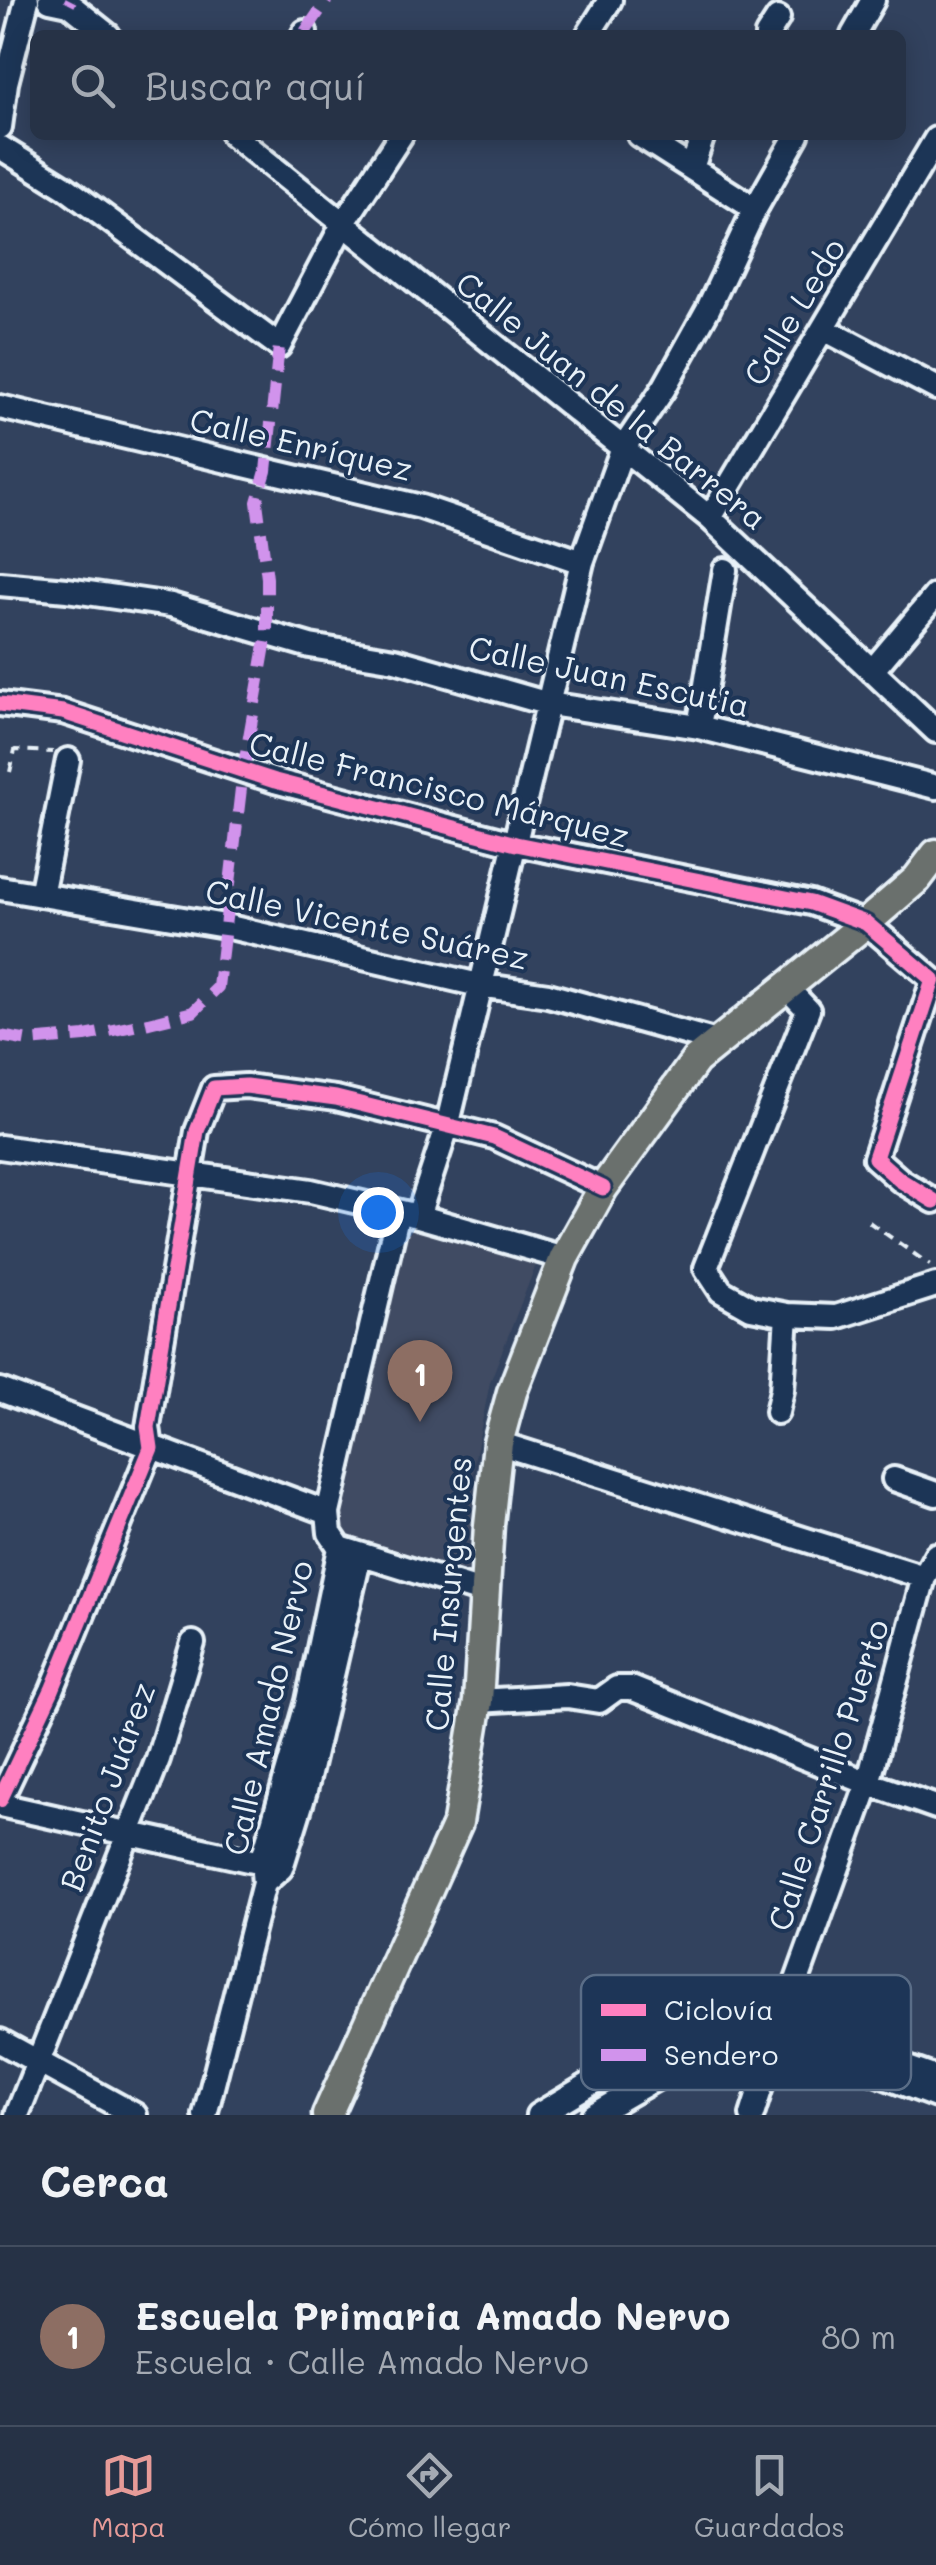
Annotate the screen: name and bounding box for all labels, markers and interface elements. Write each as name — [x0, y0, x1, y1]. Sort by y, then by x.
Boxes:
search box — [30, 30, 906, 140]
icon: search — [65, 58, 120, 113]
text: Buscar aquí — [145, 60, 366, 110]
street label: Calle Ledo — [733, 230, 854, 392]
street label: Calle Juan de la Barrera — [448, 261, 776, 538]
street label: Calle Enríquez — [186, 397, 417, 489]
street label: Calle Juan Escutia — [465, 625, 754, 725]
street label: Calle Francisco Márquez — [245, 721, 634, 856]
street label: Calle Vicente Suárez — [202, 868, 533, 978]
your location — [353, 1187, 404, 1238]
pin: 1 — [388, 1340, 452, 1422]
street label: Calle Insurgentes — [414, 1455, 480, 1733]
street label: Calle Amado Nervo — [213, 1556, 321, 1859]
street label: Calle Carrillo Puerto — [757, 1613, 897, 1935]
street label: Benito Juárez — [49, 1676, 163, 1896]
legend — [581, 1975, 911, 2090]
text: Ciclovía — [664, 1991, 774, 2027]
text: Sendero — [664, 2036, 778, 2072]
text: Cerca — [40, 2153, 169, 2208]
text: Escuela Primaria Amado Nervo — [135, 2290, 730, 2340]
text: 1 — [65, 2315, 80, 2357]
text: 80 m — [821, 2315, 896, 2357]
text: Escuela · Calle Amado Nervo — [135, 2340, 589, 2382]
tab: Mapa — [91, 2448, 166, 2544]
tab: Cómo llegar — [348, 2448, 512, 2544]
tab: Guardados — [694, 2448, 845, 2544]

